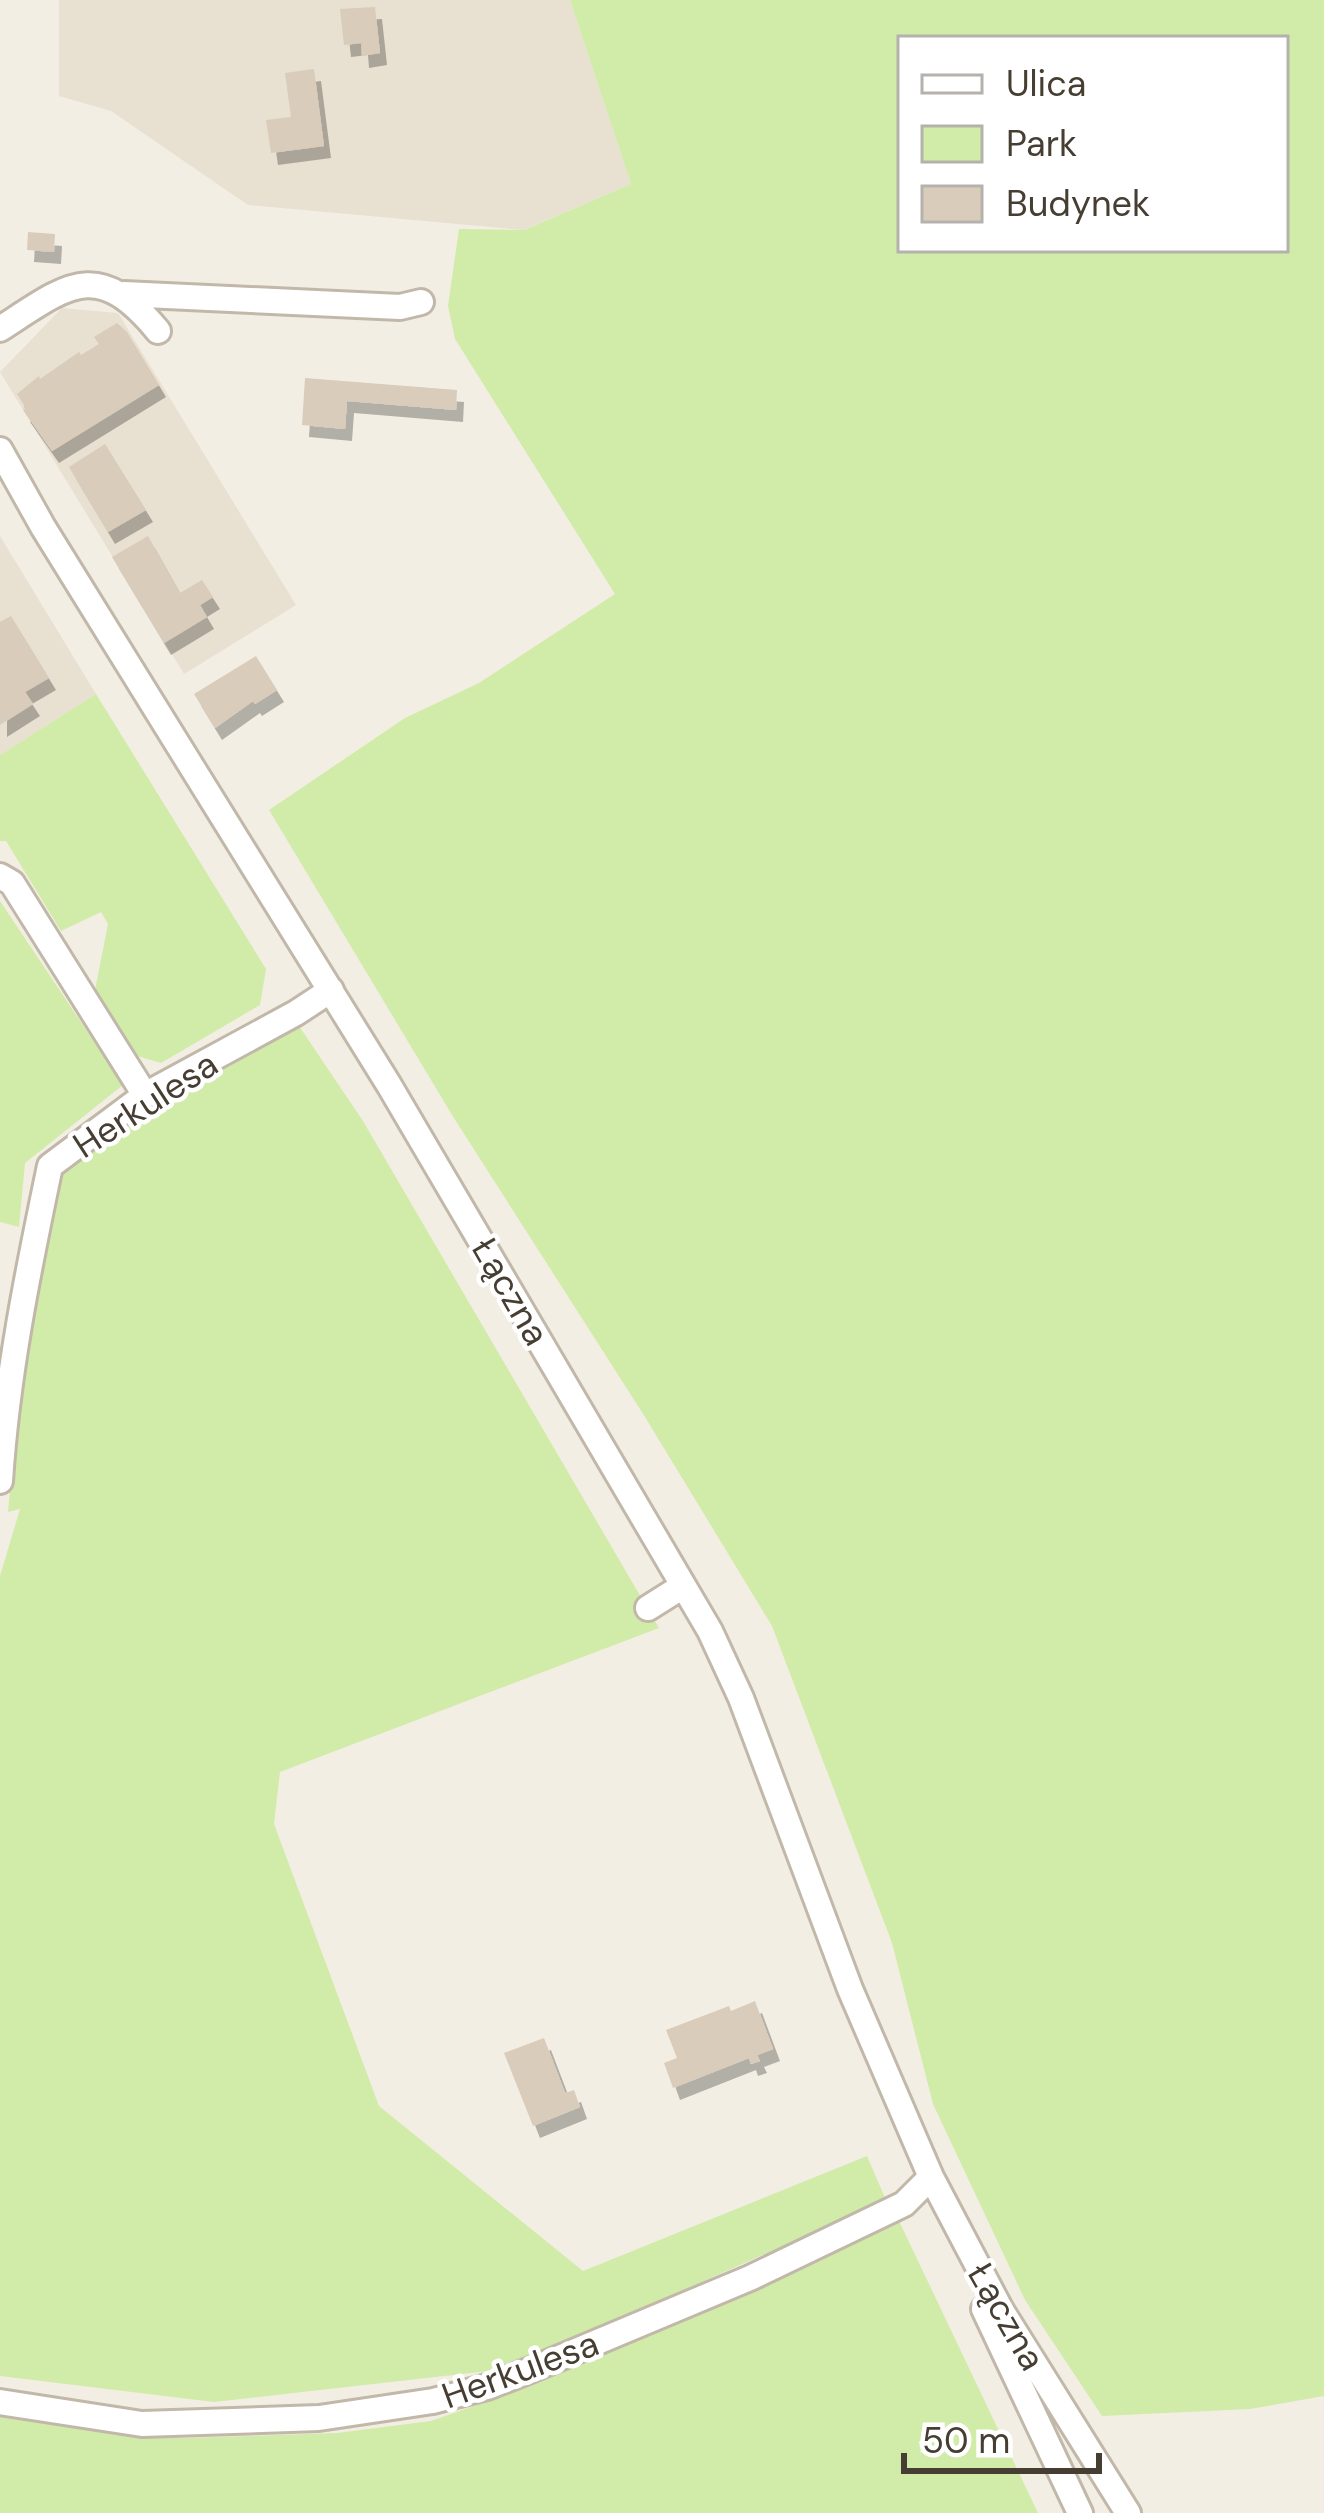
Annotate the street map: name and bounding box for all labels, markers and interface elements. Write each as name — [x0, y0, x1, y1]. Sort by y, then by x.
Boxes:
legend — [898, 36, 1288, 252]
text: Ulica — [1006, 60, 1086, 107]
text: Park — [1006, 120, 1077, 167]
text: Budynek — [1006, 180, 1150, 227]
street label: Herkulesa — [64, 1040, 227, 1169]
street label: Łączna — [461, 1229, 560, 1354]
street label: Łączna — [957, 2254, 1056, 2379]
street label: Herkulesa — [435, 2319, 605, 2419]
scale bar — [904, 2399, 1099, 2473]
text: 50 m — [922, 2417, 1010, 2464]

